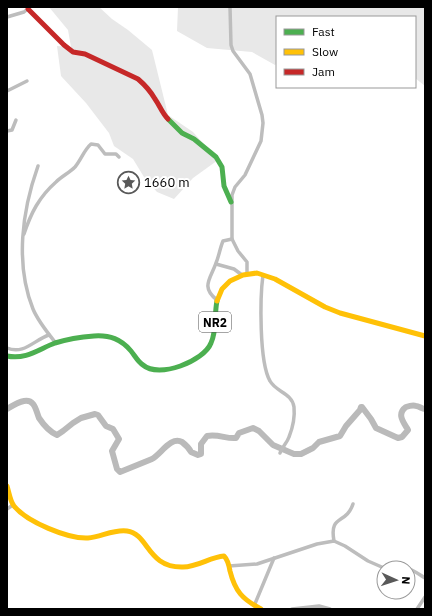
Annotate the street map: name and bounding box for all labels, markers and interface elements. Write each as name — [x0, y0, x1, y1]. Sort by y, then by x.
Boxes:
legend — [276, 16, 416, 88]
text: Fast — [312, 24, 335, 39]
text: Slow — [312, 44, 338, 59]
text: Jam — [312, 64, 335, 79]
place icon: 1660 m — [115, 169, 141, 195]
place label: 1660 m — [144, 174, 190, 191]
road number: NR2 — [199, 312, 231, 332]
north arrow — [376, 560, 416, 600]
text: N — [399, 576, 413, 585]

